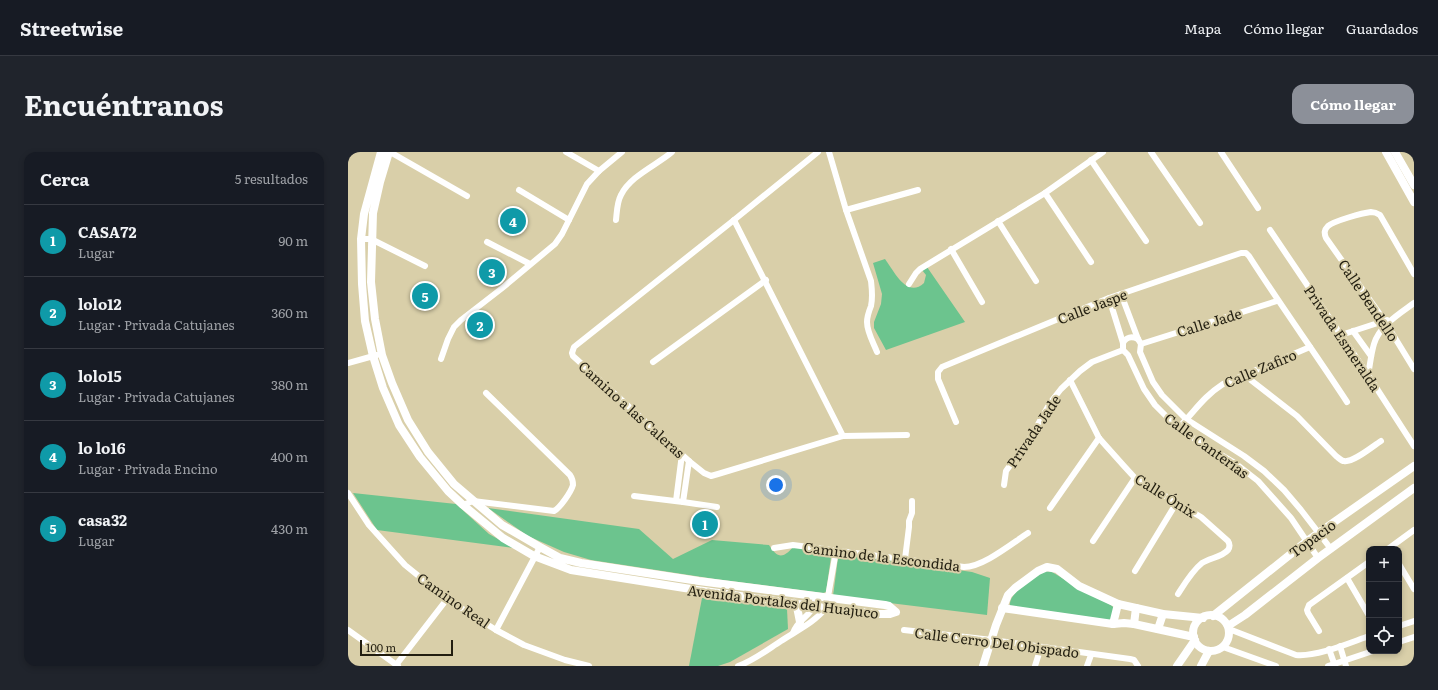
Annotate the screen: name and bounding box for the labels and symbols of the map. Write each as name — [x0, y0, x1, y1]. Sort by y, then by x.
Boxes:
pin: 4 — [500, 206, 526, 236]
street label: Calle Bendello — [1334, 255, 1404, 345]
pin: 3 — [479, 257, 505, 287]
pin: 5 — [412, 281, 438, 311]
street label: Privada Esmeralda — [1300, 281, 1386, 396]
street label: Calle Jaspe — [1054, 284, 1130, 328]
street label: Calle Jade — [1174, 303, 1244, 341]
pin: 2 — [467, 310, 493, 340]
street label: Calle Zafiro — [1221, 344, 1299, 392]
street label: Camino a las Caleras — [575, 356, 689, 462]
street label: Privada Jade — [1001, 391, 1065, 471]
street label: Calle Canterías — [1161, 407, 1253, 483]
street label: Calle Ónix — [1131, 468, 1201, 522]
your location — [766, 475, 786, 495]
pin: 1 — [692, 509, 718, 539]
street label: Topacio — [1285, 514, 1339, 562]
street label: Camino de la Escondida — [802, 536, 962, 576]
street label: Camino Real — [414, 568, 495, 633]
street label: Avenida Portales del Huajuco — [686, 579, 880, 623]
street label: Calle Cerro Del Obispado — [914, 622, 1080, 662]
scale bar — [360, 638, 453, 657]

